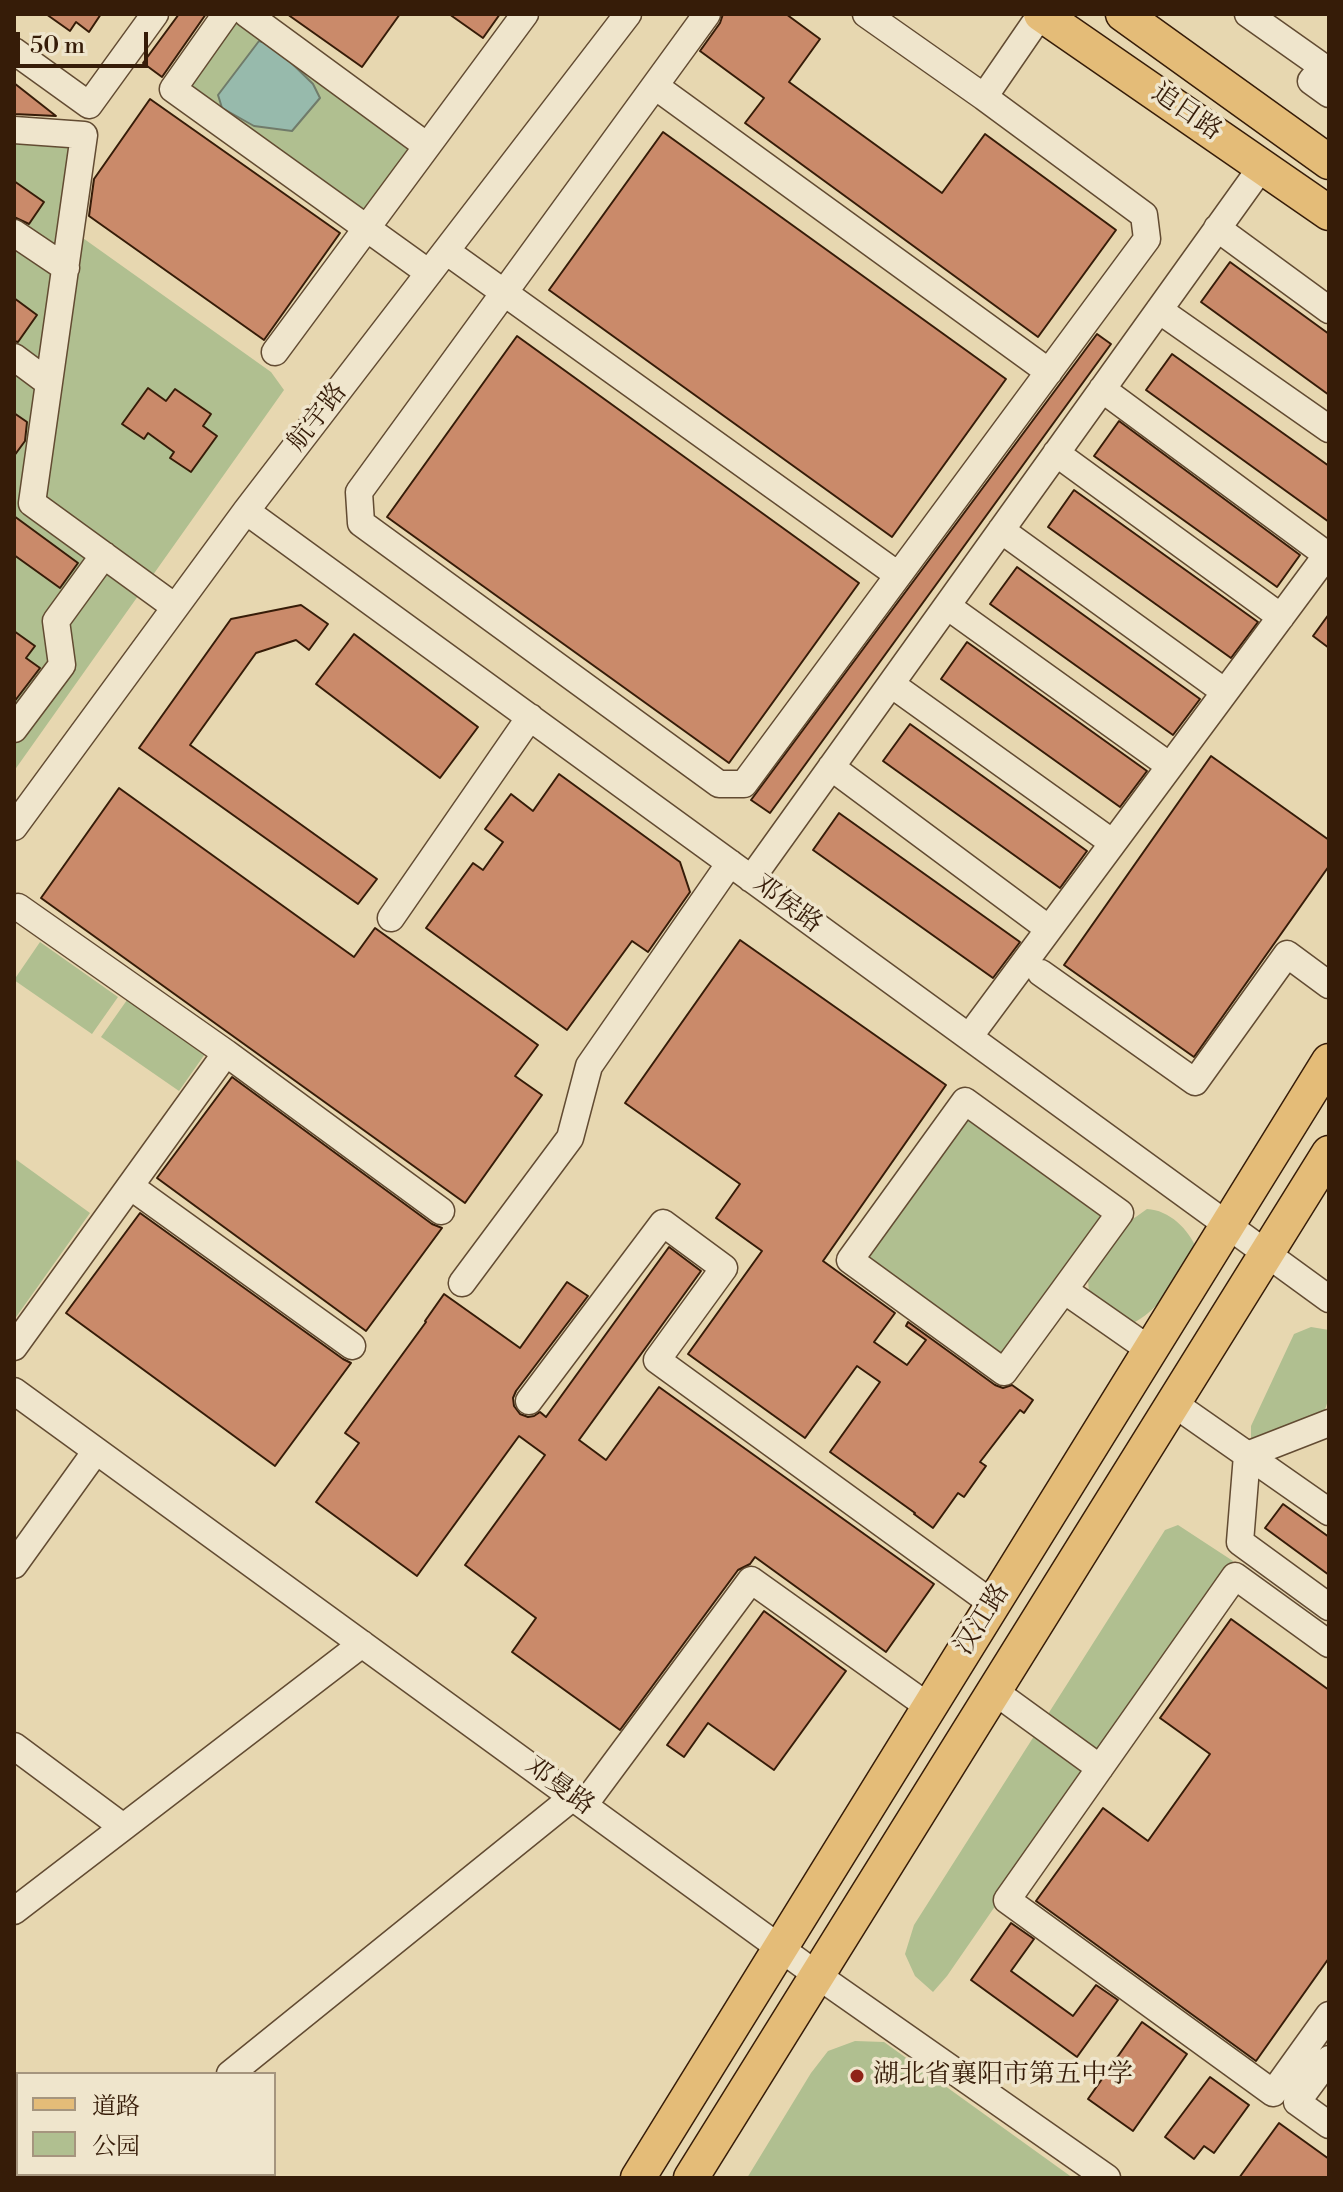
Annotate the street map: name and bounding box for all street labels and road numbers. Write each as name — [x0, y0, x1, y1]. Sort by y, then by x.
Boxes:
street label: 追日路 — [1145, 78, 1227, 148]
street label: 航宇路 — [282, 378, 354, 458]
street label: 邓侯路 — [746, 869, 828, 941]
street label: 汉江路 — [949, 1579, 1017, 1661]
street label: 邓曼路 — [518, 1751, 600, 1823]

